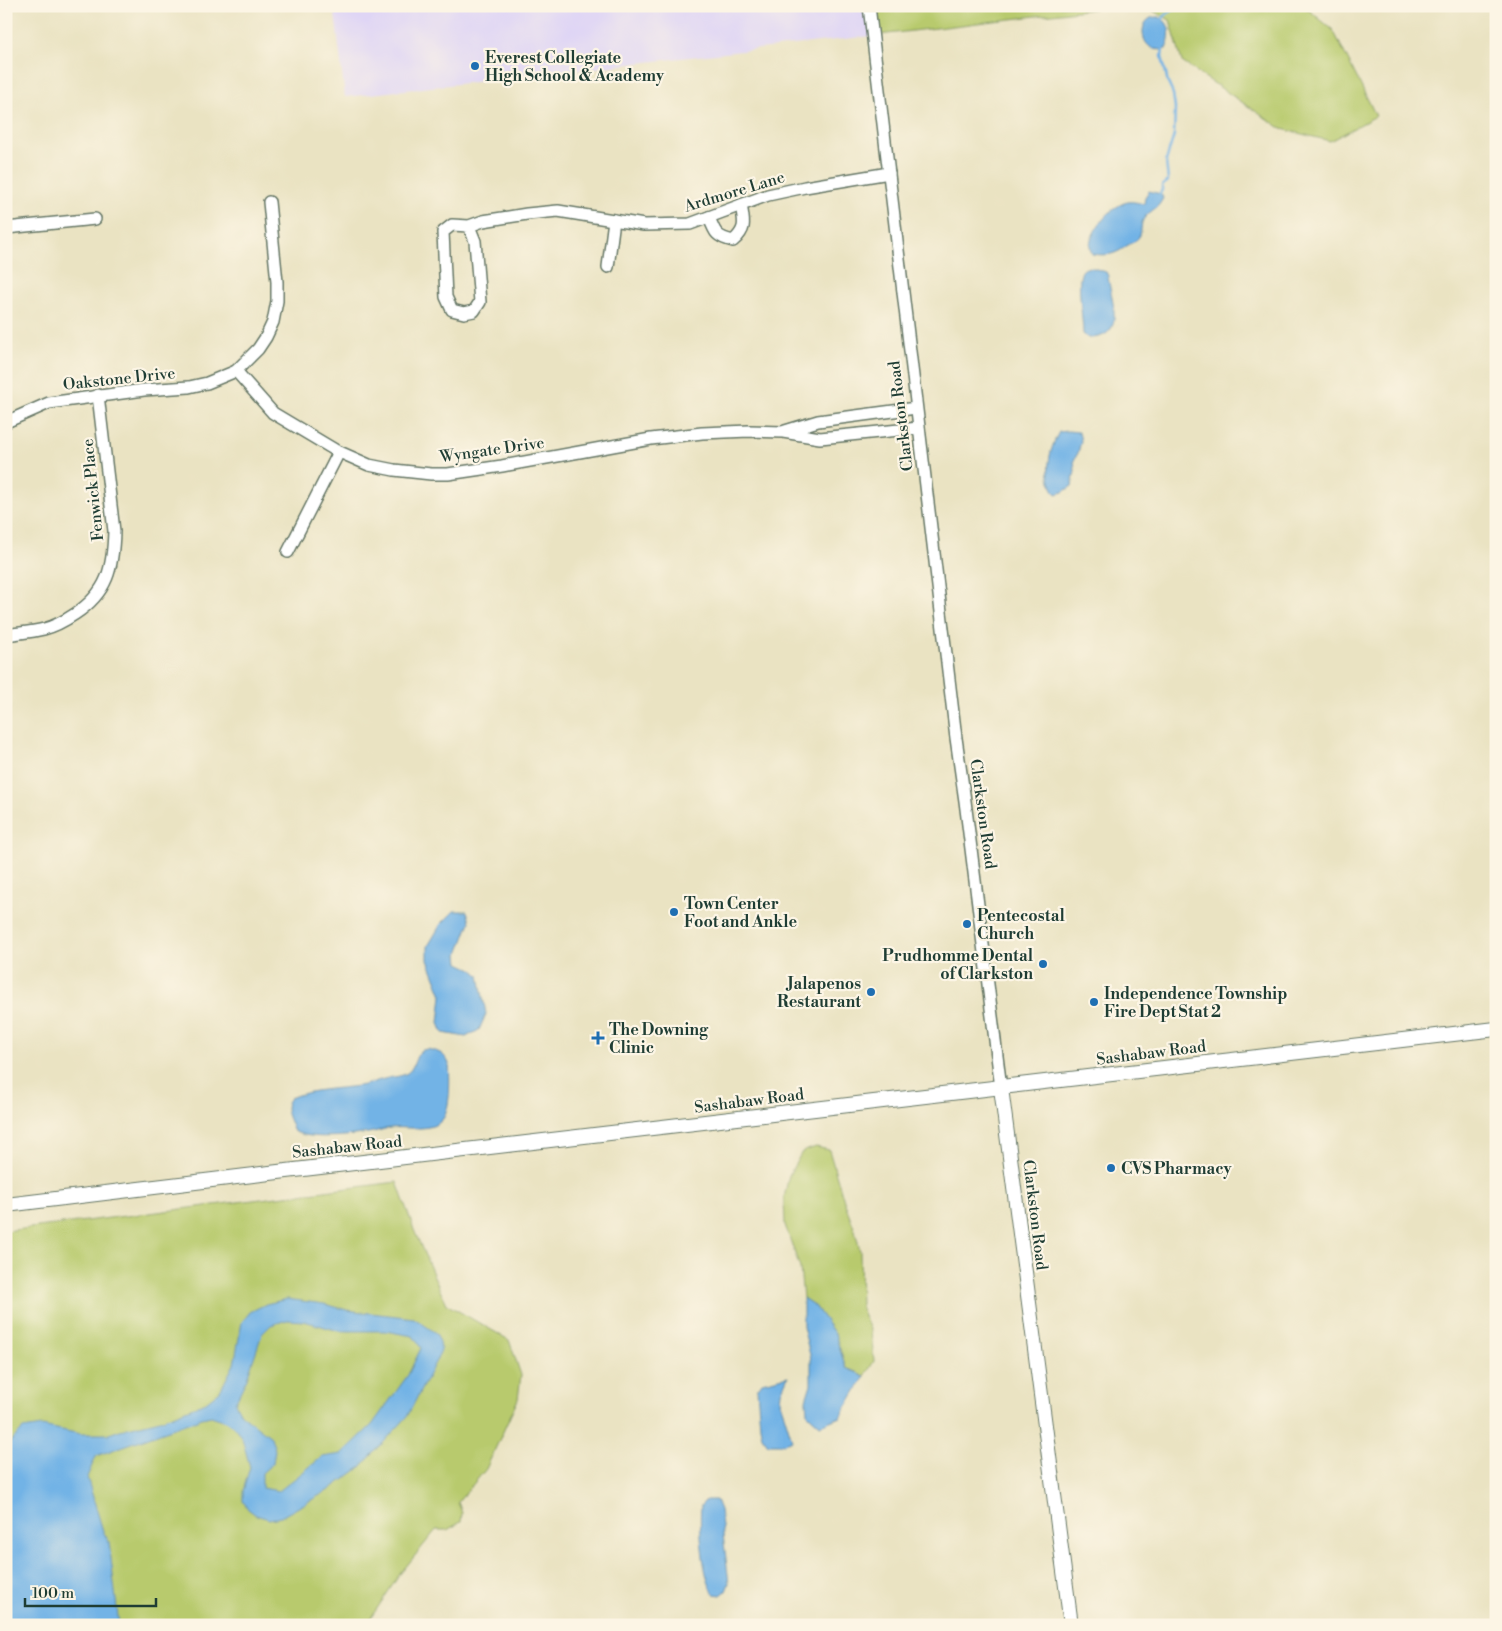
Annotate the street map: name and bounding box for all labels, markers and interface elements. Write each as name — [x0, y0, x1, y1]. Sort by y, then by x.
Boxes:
place label: Everest Collegiate High School & Academy — [485, 48, 665, 86]
marker: Everest Collegiate High School & Academy — [469, 60, 481, 72]
street label: Ardmore Lane — [681, 167, 787, 217]
street label: Clarkston Road — [884, 360, 918, 472]
street label: Oakstone Drive — [62, 363, 176, 395]
street label: Wyngate Drive — [437, 433, 546, 467]
street label: Fenwick Place — [78, 438, 108, 542]
street label: Clarkston Road — [965, 758, 1001, 871]
place label: Town Center Foot and Ankle — [684, 894, 797, 932]
marker: Town Center Foot and Ankle — [668, 906, 680, 918]
place label: Pentecostal Church — [977, 906, 1065, 944]
marker: Pentecostal Church — [961, 918, 973, 930]
place label: Prudhomme Dental of Clarkston — [882, 946, 1034, 984]
marker: Prudhomme Dental of Clarkston — [1037, 958, 1049, 970]
place label: Jalapenos Restaurant — [777, 974, 861, 1012]
place label: Independence Township Fire Dept Stat 2 — [1104, 984, 1287, 1022]
marker: Jalapenos Restaurant — [865, 986, 877, 998]
marker: Independence Township Fire Dept Stat 2 — [1088, 996, 1100, 1008]
place label: The Downing Clinic — [609, 1020, 709, 1058]
marker: The Downing Clinic — [591, 1031, 605, 1045]
street label: Sashabaw Road — [1095, 1036, 1207, 1070]
street label: Sashabaw Road — [693, 1084, 805, 1118]
street label: Sashabaw Road — [291, 1131, 403, 1163]
street label: Clarkston Road — [1018, 1159, 1052, 1271]
place label: CVS Pharmacy — [1121, 1159, 1233, 1179]
marker: CVS Pharmacy — [1105, 1162, 1117, 1174]
scale bar — [25, 1576, 156, 1608]
text: 100 m — [32, 1584, 74, 1603]

